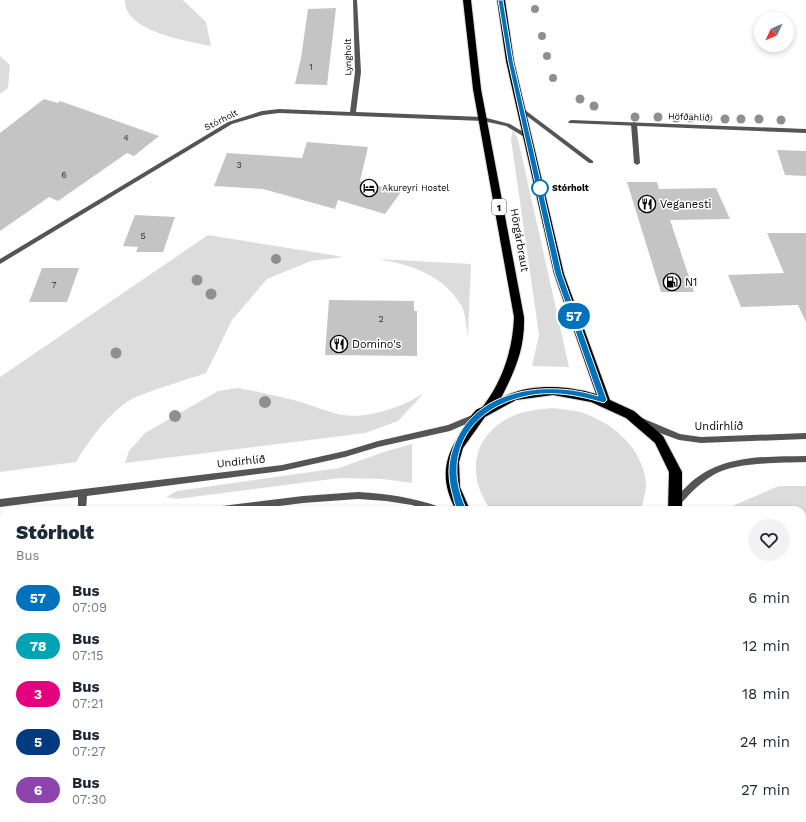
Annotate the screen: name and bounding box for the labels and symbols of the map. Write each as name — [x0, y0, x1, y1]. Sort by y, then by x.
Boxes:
north arrow — [754, 12, 794, 52]
street label: Lyngholt — [343, 38, 353, 76]
house number: 1 — [309, 62, 313, 72]
street label: Stórholt — [203, 107, 239, 133]
street label: Höfðahlíð — [668, 111, 710, 123]
house number: 4 — [123, 133, 129, 143]
house number: 3 — [236, 160, 242, 170]
house number: 6 — [61, 170, 67, 180]
hotel icon: Akureyri Hostel — [359, 178, 379, 198]
marker: Stórholt — [531, 179, 549, 197]
place label: Akureyri Hostel — [382, 183, 450, 193]
place label: Stórholt — [552, 183, 589, 193]
restaurant icon: Veganesti — [637, 194, 657, 214]
place label: Veganesti — [660, 198, 712, 211]
road number: 1 — [492, 199, 506, 215]
street label: Hörgárbraut — [508, 207, 532, 273]
house number: 5 — [140, 231, 146, 241]
fuel station icon: N1 — [662, 272, 682, 292]
place label: N1 — [685, 276, 697, 289]
house number: 7 — [51, 280, 57, 290]
line badge: 57 — [556, 303, 592, 329]
house number: 2 — [378, 314, 384, 324]
restaurant icon: Domino's — [329, 334, 349, 354]
place label: Domino's — [352, 338, 402, 351]
street label: Undirhlíð — [695, 420, 744, 433]
street label: Undirhlíð — [216, 452, 266, 471]

